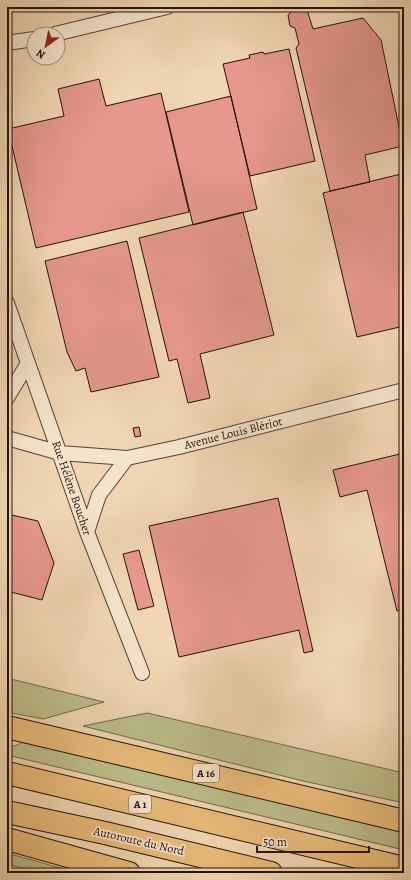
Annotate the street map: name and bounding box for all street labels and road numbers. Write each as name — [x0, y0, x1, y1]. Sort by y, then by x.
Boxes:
street label: Avenue Louis Blériot — [181, 413, 284, 453]
street label: Rue Hélène Boucher — [48, 439, 96, 538]
road number: A 16 — [193, 764, 219, 782]
road number: A 1 — [129, 795, 151, 813]
street label: Autoroute du Nord — [91, 823, 186, 859]

